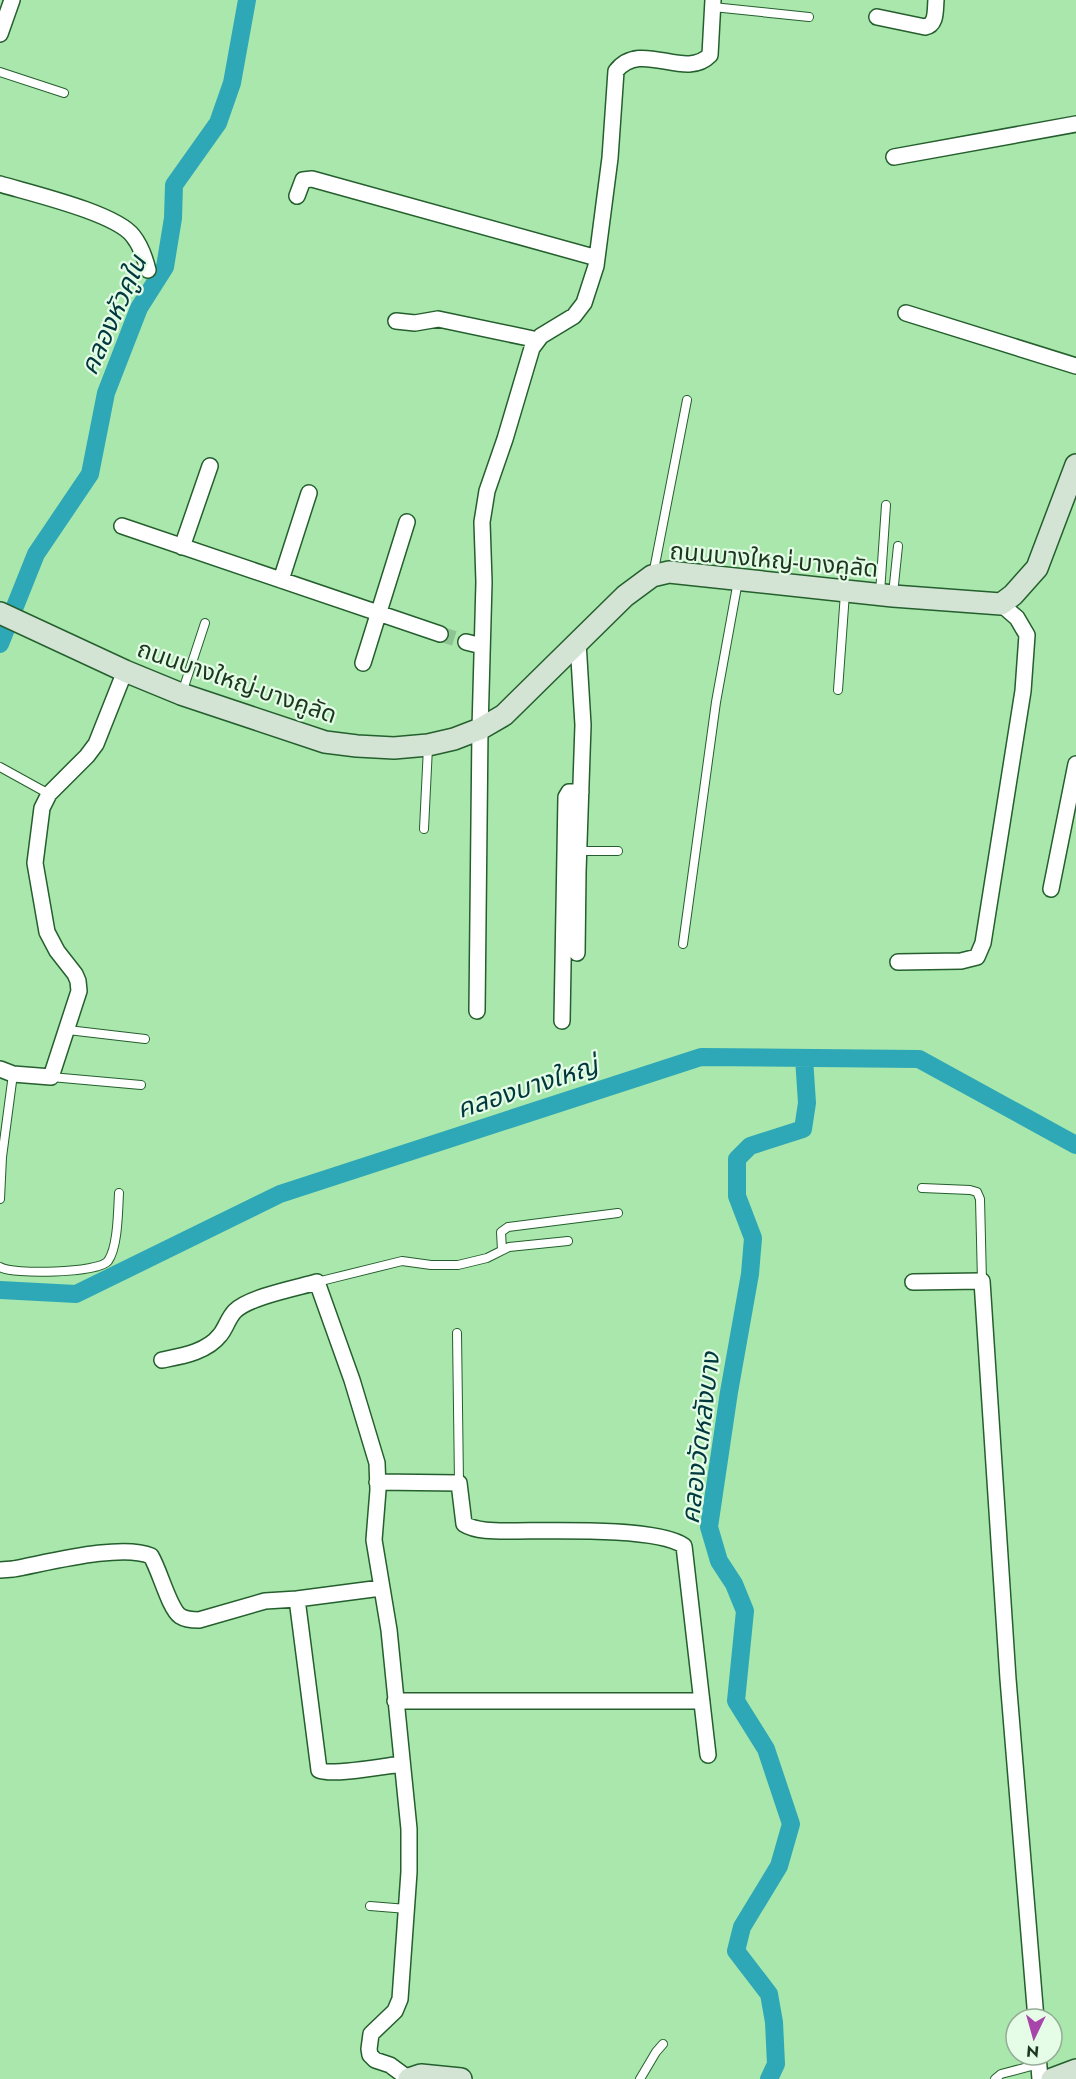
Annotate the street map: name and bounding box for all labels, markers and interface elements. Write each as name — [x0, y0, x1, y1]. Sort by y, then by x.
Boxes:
water label: คลองหัวคูใน — [70, 247, 157, 381]
street label: ถนนบางใหญ่-บางคูลัด — [668, 533, 880, 586]
street label: ถนนบางใหญ่-บางคูลัด — [133, 631, 342, 732]
water label: คลองบางใหญ่ — [452, 1045, 606, 1128]
water label: คลองวัดหลังบาง — [671, 1349, 730, 1526]
north arrow — [1004, 2007, 1064, 2067]
text: N — [1025, 2039, 1040, 2063]

